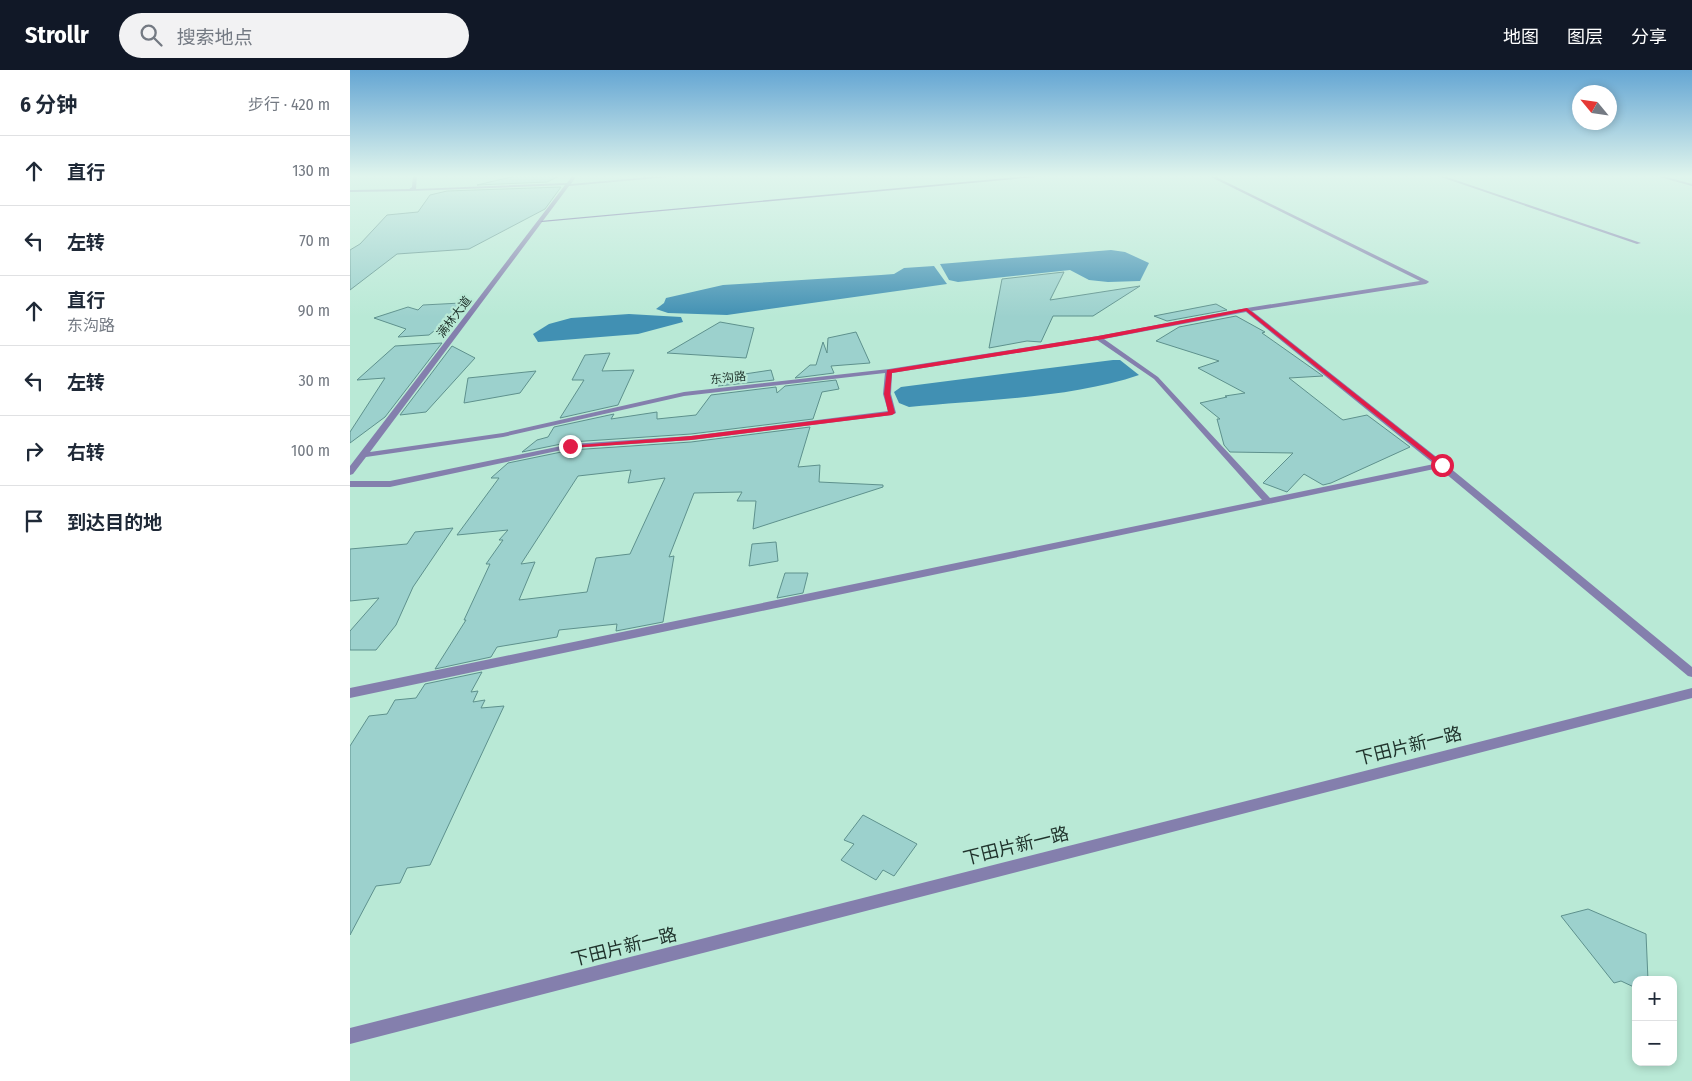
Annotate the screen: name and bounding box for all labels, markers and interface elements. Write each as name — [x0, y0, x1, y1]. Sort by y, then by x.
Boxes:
search box — [119, 13, 469, 58]
text: Strollr — [25, 21, 89, 49]
icon: search — [137, 21, 165, 49]
text: 搜索地点 — [177, 26, 253, 49]
text: 地图 — [1503, 26, 1539, 48]
text: 图层 — [1567, 26, 1603, 48]
text: 分享 — [1631, 26, 1667, 48]
north arrow — [1572, 85, 1617, 130]
text: 6 分钟 — [20, 92, 77, 118]
text: 步行 · 420 m — [248, 95, 330, 114]
icon: ahead — [20, 157, 48, 185]
text: 直行 — [67, 161, 105, 184]
text: 130 m — [292, 161, 330, 180]
icon: left — [20, 227, 48, 255]
text: 左转 — [67, 231, 105, 254]
text: 70 m — [299, 231, 330, 250]
text: 直行 — [67, 289, 105, 312]
street label: 满林大道 — [434, 294, 474, 340]
icon: ahead — [20, 297, 48, 325]
text: 90 m — [298, 301, 330, 320]
text: 东沟路 — [67, 316, 115, 335]
icon: left — [20, 367, 48, 395]
street label: 东沟路 — [709, 369, 747, 387]
text: 左转 — [67, 371, 105, 394]
text: 30 m — [298, 371, 330, 390]
route end — [559, 435, 582, 458]
icon: right — [20, 437, 48, 465]
text: 右转 — [67, 441, 105, 464]
text: 100 m — [291, 441, 330, 460]
route start — [1431, 454, 1454, 477]
icon: arrive — [20, 507, 48, 535]
text: 到达目的地 — [67, 511, 162, 534]
street label: 下田片新一路 — [1354, 722, 1464, 770]
street label: 下田片新一路 — [961, 822, 1071, 870]
street label: 下田片新一路 — [569, 923, 679, 971]
map controls — [1632, 976, 1677, 1066]
button: + — [1632, 976, 1677, 1021]
button: − — [1632, 1021, 1677, 1066]

